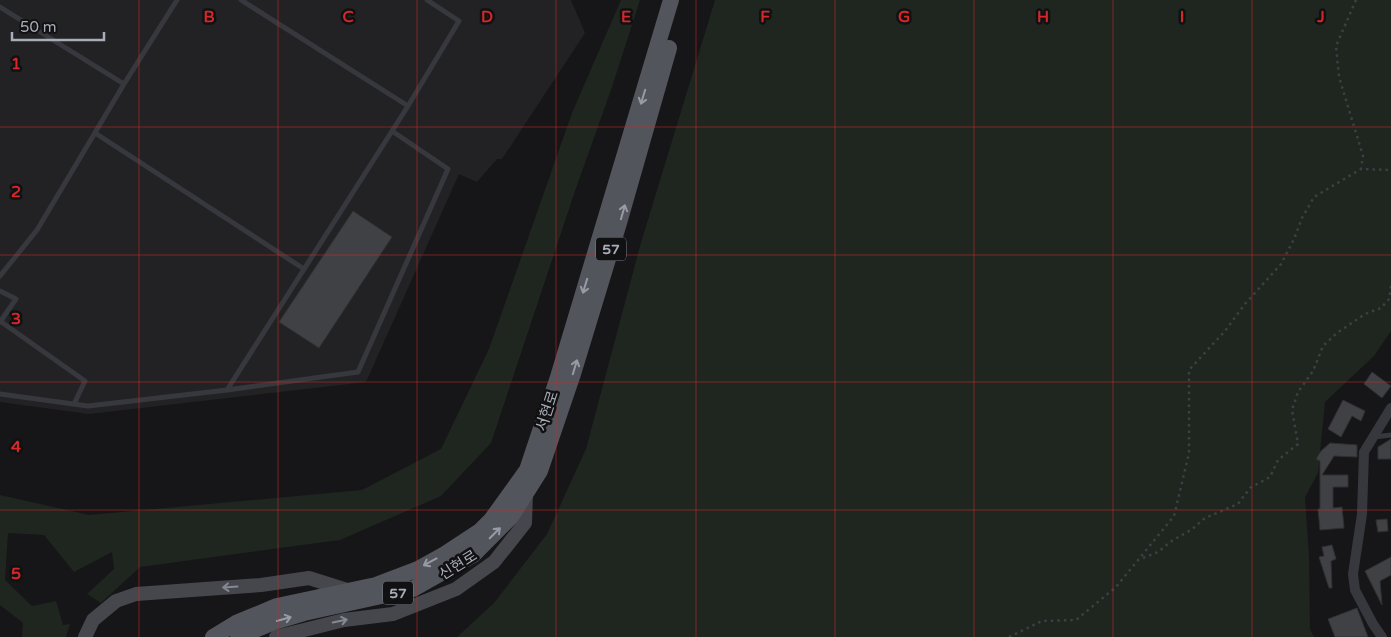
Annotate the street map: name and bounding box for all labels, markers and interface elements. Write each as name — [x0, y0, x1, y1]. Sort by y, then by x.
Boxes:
text: B — [203, 7, 215, 27]
text: C — [342, 7, 354, 27]
text: D — [481, 7, 493, 27]
text: E — [621, 7, 631, 27]
text: F — [760, 7, 770, 27]
text: G — [898, 7, 910, 27]
text: H — [1037, 7, 1049, 27]
text: I — [1180, 7, 1184, 27]
text: J — [1316, 7, 1325, 27]
scale bar — [12, 10, 105, 42]
text: 50 m — [20, 18, 57, 36]
text: 1 — [11, 54, 21, 74]
one-way arrow — [637, 89, 647, 105]
text: 2 — [11, 182, 21, 202]
one-way arrow — [618, 204, 628, 220]
road number: 57 — [596, 238, 626, 260]
one-way arrow — [580, 278, 590, 294]
text: 3 — [11, 309, 21, 329]
one-way arrow — [571, 359, 581, 375]
street label: 서현로 — [532, 389, 562, 433]
text: 4 — [11, 437, 21, 457]
one-way arrow — [489, 527, 501, 540]
street label: 신현로 — [436, 546, 480, 584]
one-way arrow — [423, 558, 438, 567]
text: 5 — [11, 564, 21, 584]
one-way arrow — [223, 582, 239, 591]
road number: 57 — [383, 582, 413, 604]
one-way arrow — [275, 614, 291, 624]
one-way arrow — [332, 616, 348, 625]

